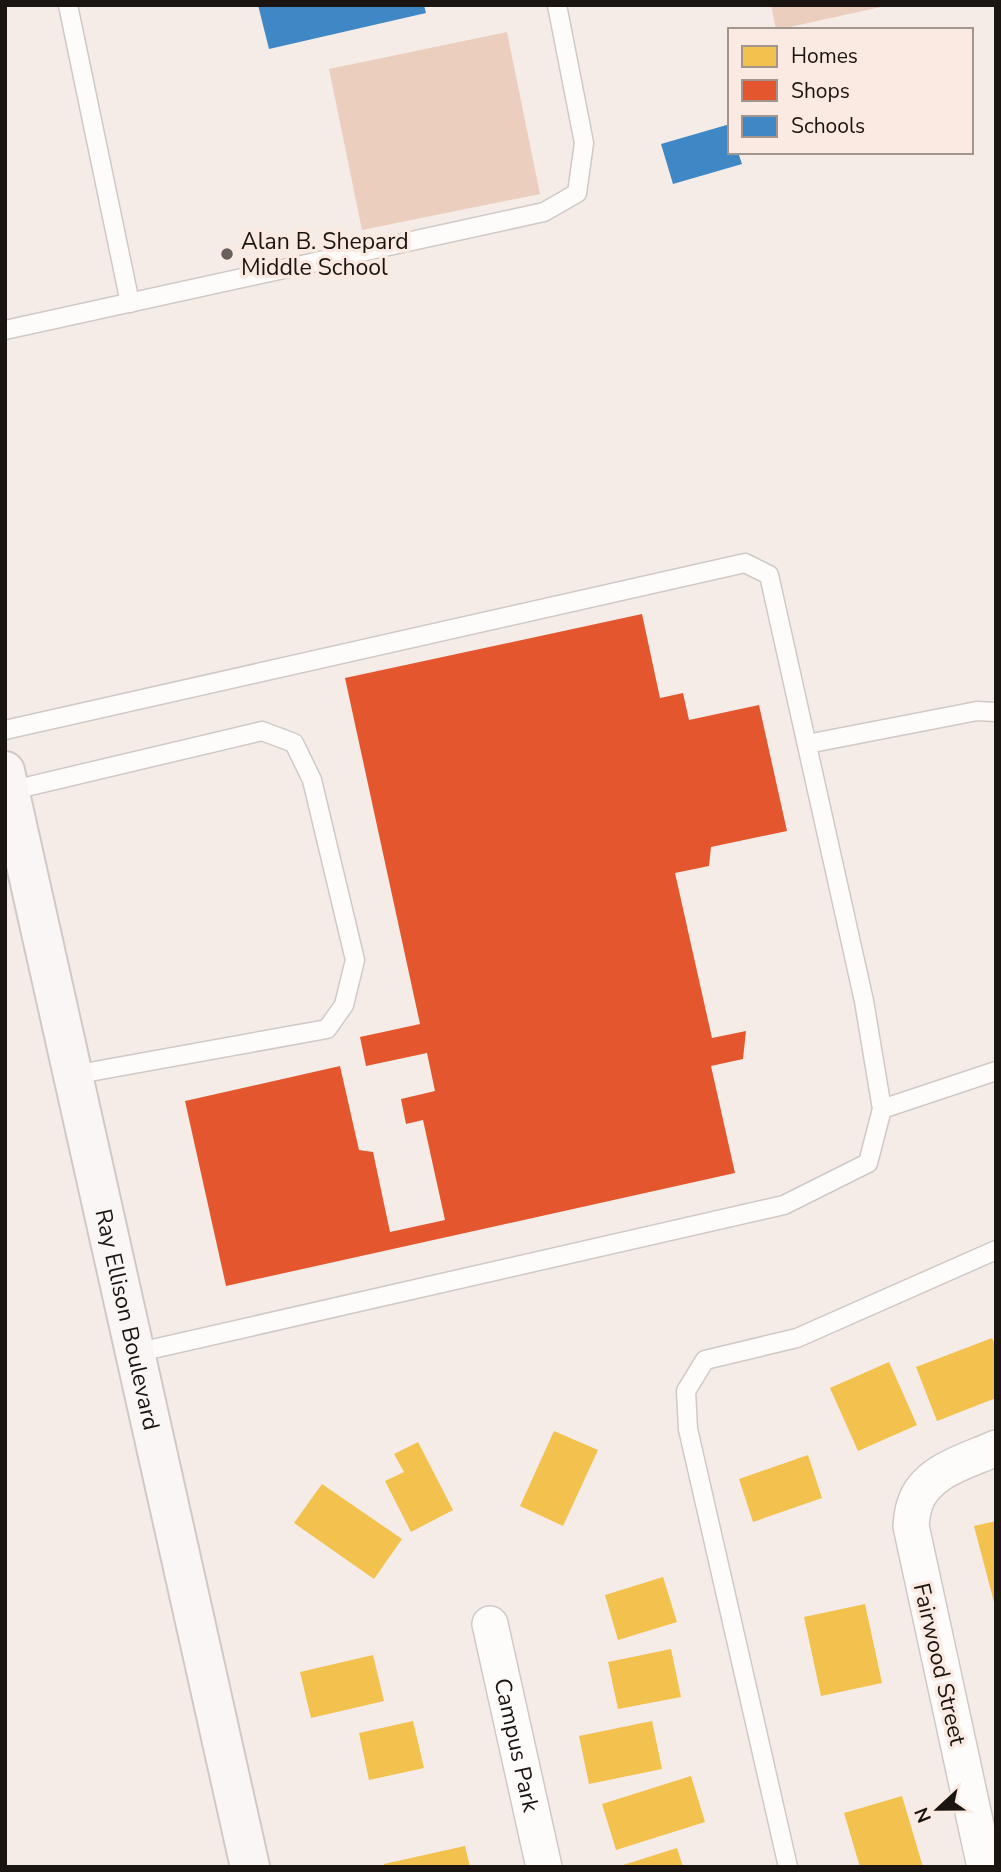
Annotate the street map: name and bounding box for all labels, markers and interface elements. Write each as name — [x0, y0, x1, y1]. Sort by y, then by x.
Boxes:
legend — [728, 28, 973, 154]
text: Homes — [791, 42, 858, 70]
text: Shops — [791, 77, 850, 105]
text: Schools — [791, 112, 865, 140]
place label: Alan B. Shepard Middle School — [241, 226, 409, 283]
marker: Alan B. Shepard Middle School — [219, 246, 235, 262]
street label: Ray Ellison Boulevard — [87, 1206, 167, 1433]
street label: Fairwood Street — [906, 1580, 973, 1749]
street label: Campus Park — [486, 1675, 546, 1816]
north arrow — [903, 1774, 973, 1844]
text: N — [908, 1804, 938, 1826]

